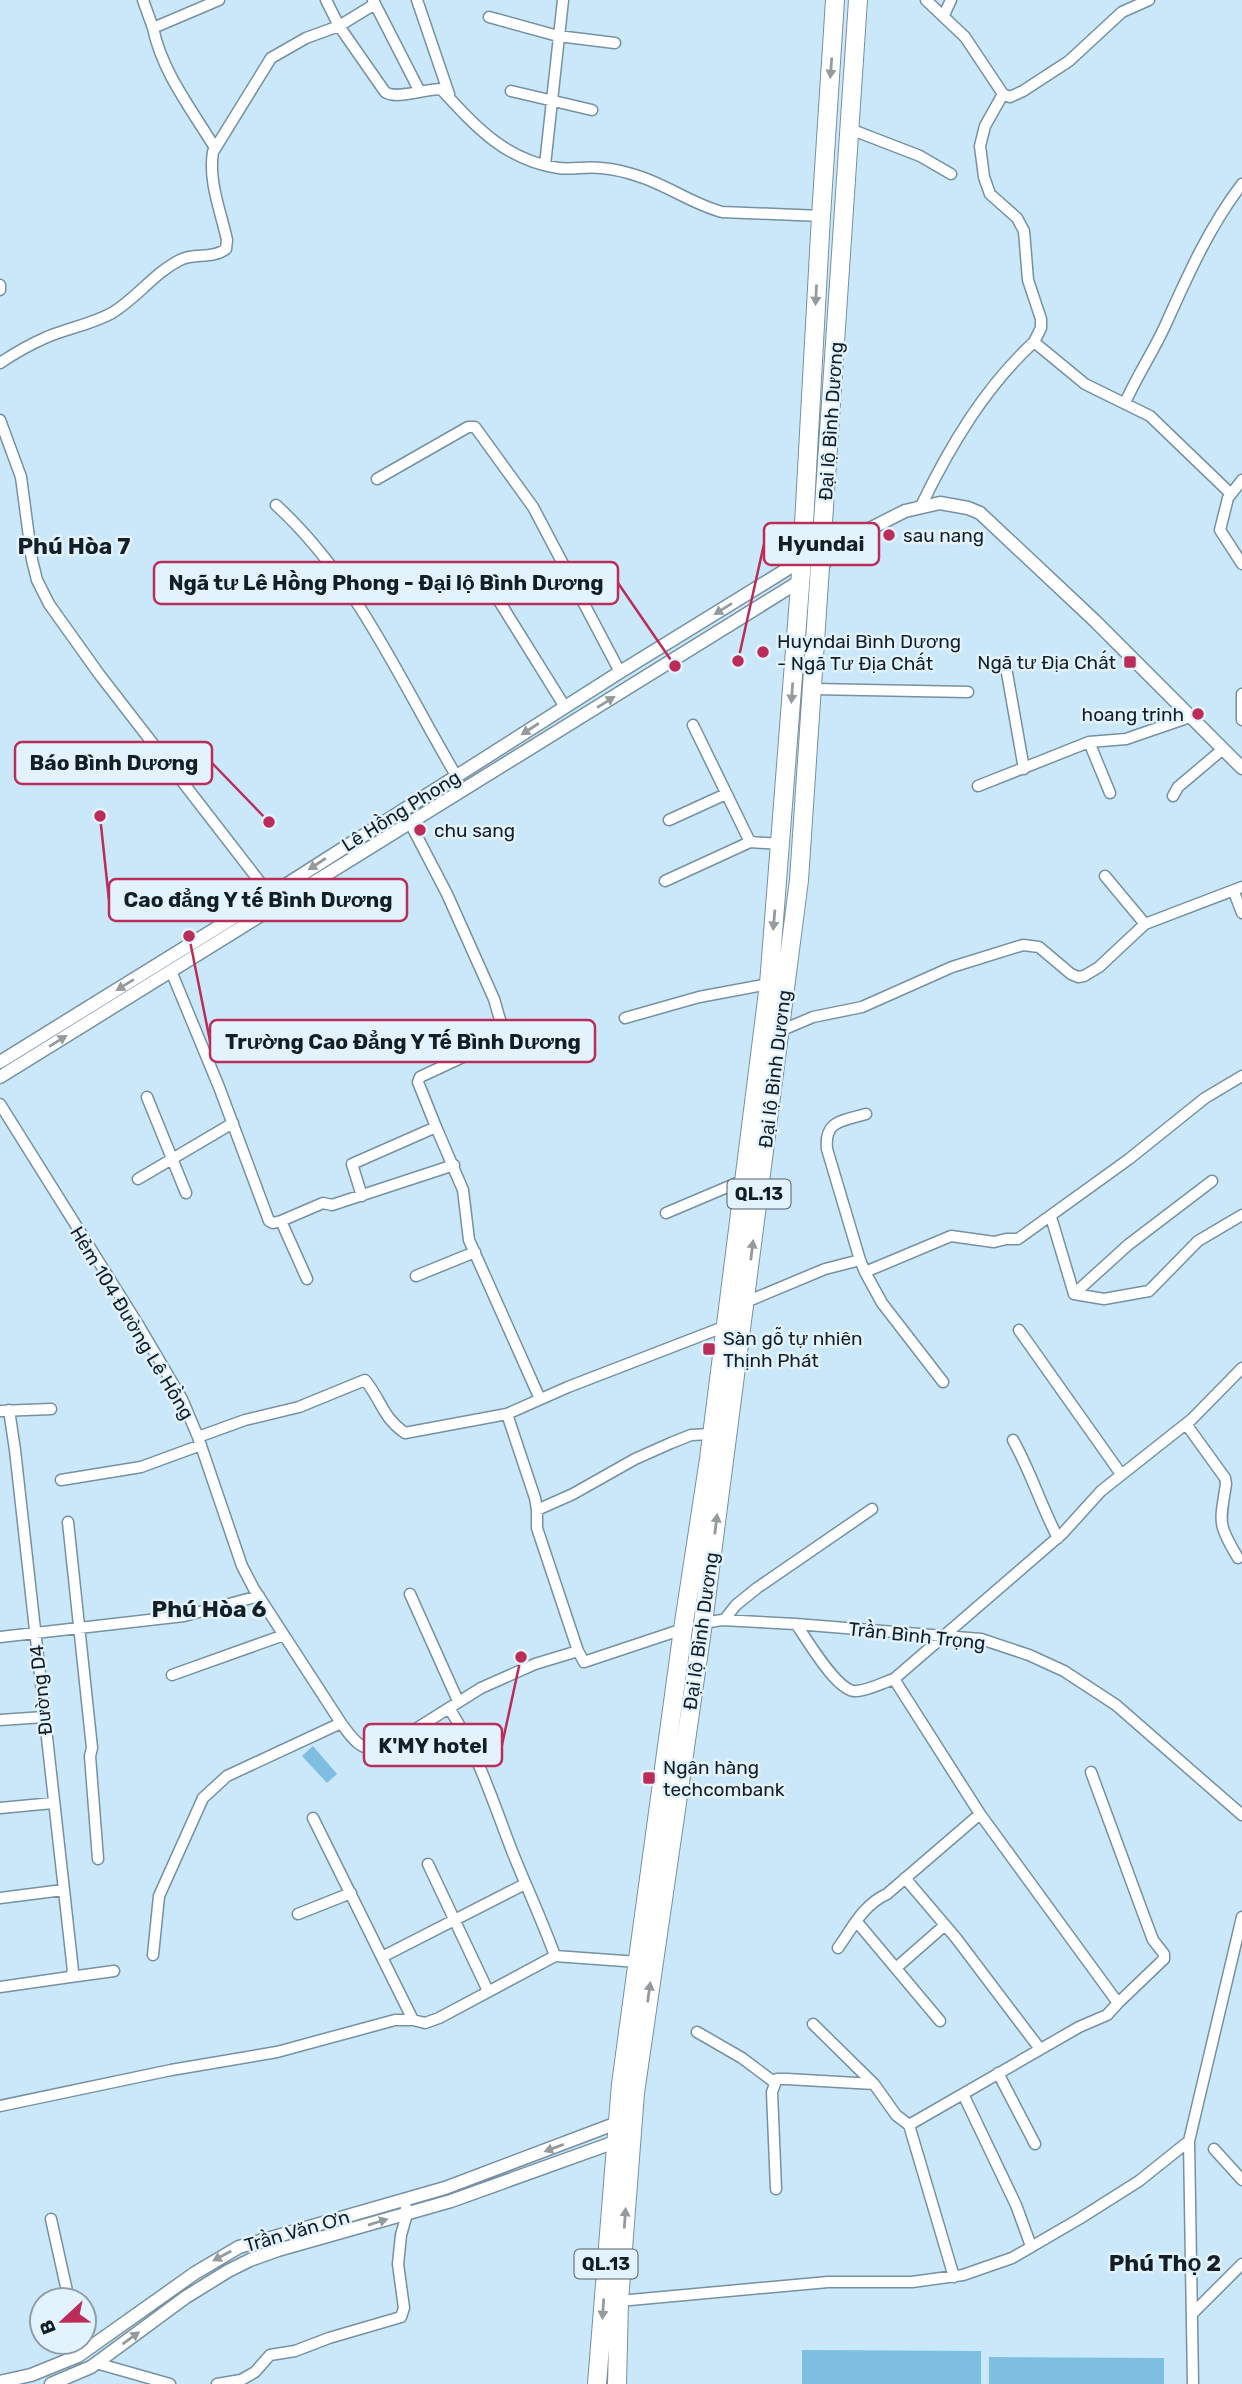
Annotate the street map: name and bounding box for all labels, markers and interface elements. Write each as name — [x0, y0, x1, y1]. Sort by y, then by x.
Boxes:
one-way arrow — [825, 57, 836, 79]
one-way arrow — [810, 284, 821, 306]
street label: Đại lộ Bình Dương — [814, 341, 848, 501]
callout: Hyundai — [764, 523, 879, 565]
place label: sau nang — [903, 524, 984, 547]
marker: sau nang — [881, 527, 897, 543]
text: Hyundai — [778, 531, 864, 556]
district label: Phú Hòa 7 — [18, 532, 130, 560]
callout: Ngã tư Lê Hồng Phong - Đại lộ Bình Dương — [154, 562, 618, 604]
text: Ngã tư Lê Hồng Phong - Đại lộ Bình Dương — [168, 570, 604, 595]
one-way arrow — [714, 602, 733, 615]
place label: Huyndai Bình Dương - Ngã Tư Địa Chất — [777, 630, 961, 675]
marker: Huyndai Bình Dương - Ngã Tư Địa Chất — [755, 644, 771, 660]
place label: Ngã tư Địa Chất — [977, 650, 1117, 674]
marker: Ngã tư Địa Chất — [1122, 654, 1138, 670]
one-way arrow — [786, 683, 797, 705]
one-way arrow — [596, 695, 615, 708]
place label: hoang trinh — [1082, 703, 1184, 726]
marker: hoang trinh — [1190, 706, 1206, 722]
one-way arrow — [521, 723, 540, 736]
callout: Báo Bình Dương — [15, 742, 212, 784]
text: Báo Bình Dương — [30, 750, 198, 775]
street label: Lê Hồng Phong — [338, 765, 464, 857]
place label: chu sang — [434, 819, 515, 842]
marker: chu sang — [412, 822, 428, 838]
one-way arrow — [308, 857, 327, 870]
callout: Cao đẳng Y tế Bình Dương — [109, 879, 407, 921]
text: Cao đẳng Y tế Bình Dương — [124, 887, 393, 912]
one-way arrow — [768, 909, 779, 931]
one-way arrow — [115, 979, 134, 992]
street label: Đại lộ Bình Dương — [754, 989, 796, 1149]
callout: Trường Cao Đẳng Y Tế Bình Dương — [210, 1020, 595, 1062]
text: Trường Cao Đẳng Y Tế Bình Dương — [225, 1029, 581, 1054]
one-way arrow — [48, 1034, 68, 1047]
road number: QL.13 — [728, 1180, 790, 1209]
street label: Hẻm 104 Đường Lê Hồng — [65, 1222, 199, 1424]
one-way arrow — [747, 1239, 758, 1261]
place label: Sàn gỗ tự nhiên Thịnh Phát — [723, 1326, 863, 1372]
marker: Sàn gỗ tự nhiên Thịnh Phát — [701, 1341, 717, 1357]
one-way arrow — [711, 1513, 722, 1535]
street label: Đại lộ Bình Dương — [679, 1551, 723, 1711]
district label: Phú Hòa 6 — [152, 1595, 266, 1623]
street label: Trần Bình Trọng — [847, 1617, 987, 1655]
street label: Đường D4 — [25, 1643, 57, 1736]
callout: K'MY hotel — [364, 1724, 502, 1766]
text: K'MY hotel — [378, 1733, 488, 1758]
place label: Ngân hàng techcombank — [663, 1756, 785, 1801]
marker: Ngân hàng techcombank — [641, 1770, 657, 1786]
one-way arrow — [644, 1981, 655, 2003]
one-way arrow — [543, 2143, 564, 2154]
street label: Trần Văn Ơn — [242, 2205, 352, 2257]
one-way arrow — [620, 2207, 631, 2229]
one-way arrow — [368, 2217, 389, 2227]
district label: Phú Thọ 2 — [1109, 2249, 1221, 2277]
one-way arrow — [211, 2250, 231, 2262]
road number: QL.13 — [574, 2250, 638, 2278]
north arrow — [28, 2286, 98, 2356]
one-way arrow — [597, 2298, 608, 2320]
text: B — [35, 2317, 61, 2338]
one-way arrow — [122, 2331, 140, 2345]

